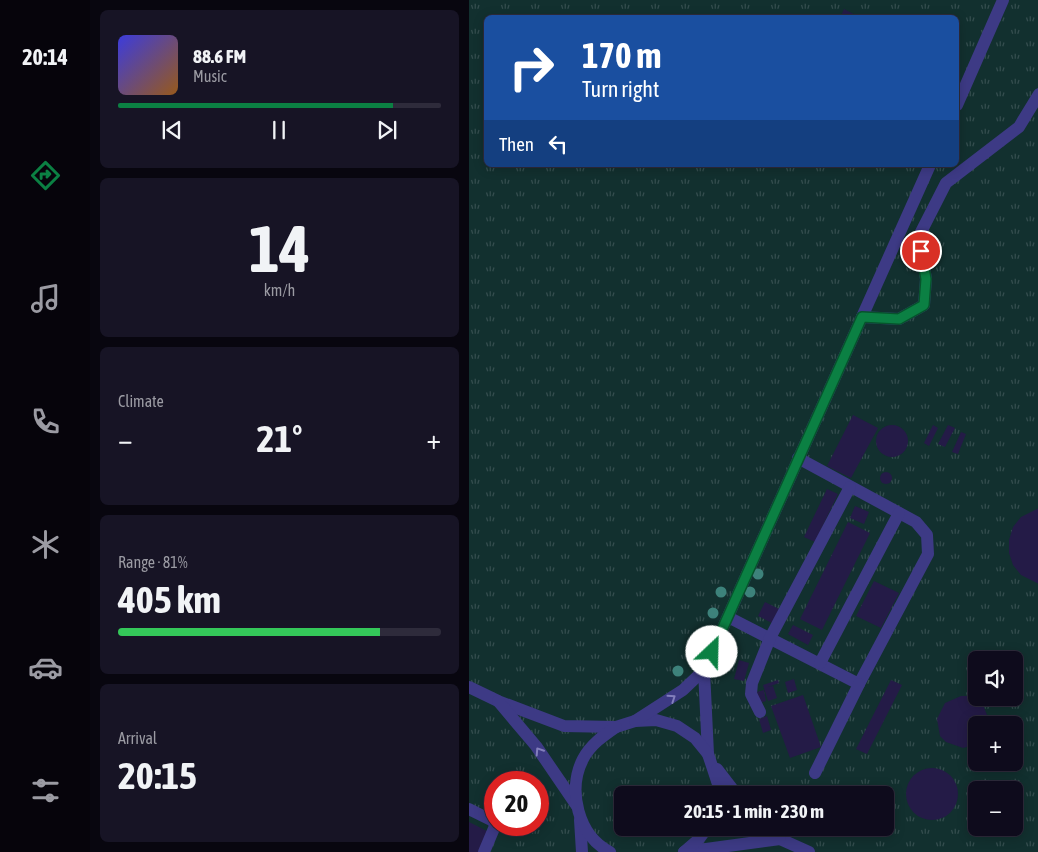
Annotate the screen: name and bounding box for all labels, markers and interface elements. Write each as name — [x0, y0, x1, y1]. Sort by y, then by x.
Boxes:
icon: right — [499, 35, 564, 100]
text: 170 m — [582, 35, 661, 75]
text: 20:14 — [22, 44, 68, 70]
text: 88.6 FM — [193, 45, 246, 67]
text: Music — [193, 67, 227, 85]
text: Turn right — [582, 76, 659, 102]
icon: previous — [158, 116, 186, 144]
icon: pause — [265, 116, 293, 144]
icon: next — [373, 116, 401, 144]
icon: left — [544, 130, 572, 158]
text: Then — [499, 133, 534, 155]
icon: directions — [28, 158, 63, 193]
text: 14 — [249, 211, 310, 286]
pin — [900, 230, 942, 272]
icon: arrive — [907, 237, 935, 265]
icon: music — [28, 281, 63, 316]
text: km/h — [264, 281, 295, 299]
text: Climate — [118, 392, 164, 410]
icon: phone — [28, 404, 63, 439]
text: 21° — [256, 417, 303, 460]
text: − — [118, 423, 133, 455]
text: + — [426, 423, 441, 455]
icon: climate — [28, 527, 63, 562]
text: Range · 81% — [118, 553, 188, 571]
text: 405 km — [118, 578, 221, 621]
position arrow — [685, 625, 737, 677]
icon: car — [28, 650, 63, 685]
map controls — [968, 651, 1023, 836]
button: sound — [968, 651, 1023, 706]
one-way arrow — [666, 695, 675, 704]
button: + — [968, 716, 1023, 771]
text: Arrival — [118, 729, 157, 747]
one-way arrow — [536, 748, 545, 757]
text: 20:15 — [118, 754, 197, 797]
speed limit sign: 20 — [484, 771, 549, 836]
icon: filters — [28, 773, 63, 808]
button: − — [968, 781, 1023, 836]
text: 20:15 · 1 min · 230 m — [684, 800, 824, 822]

